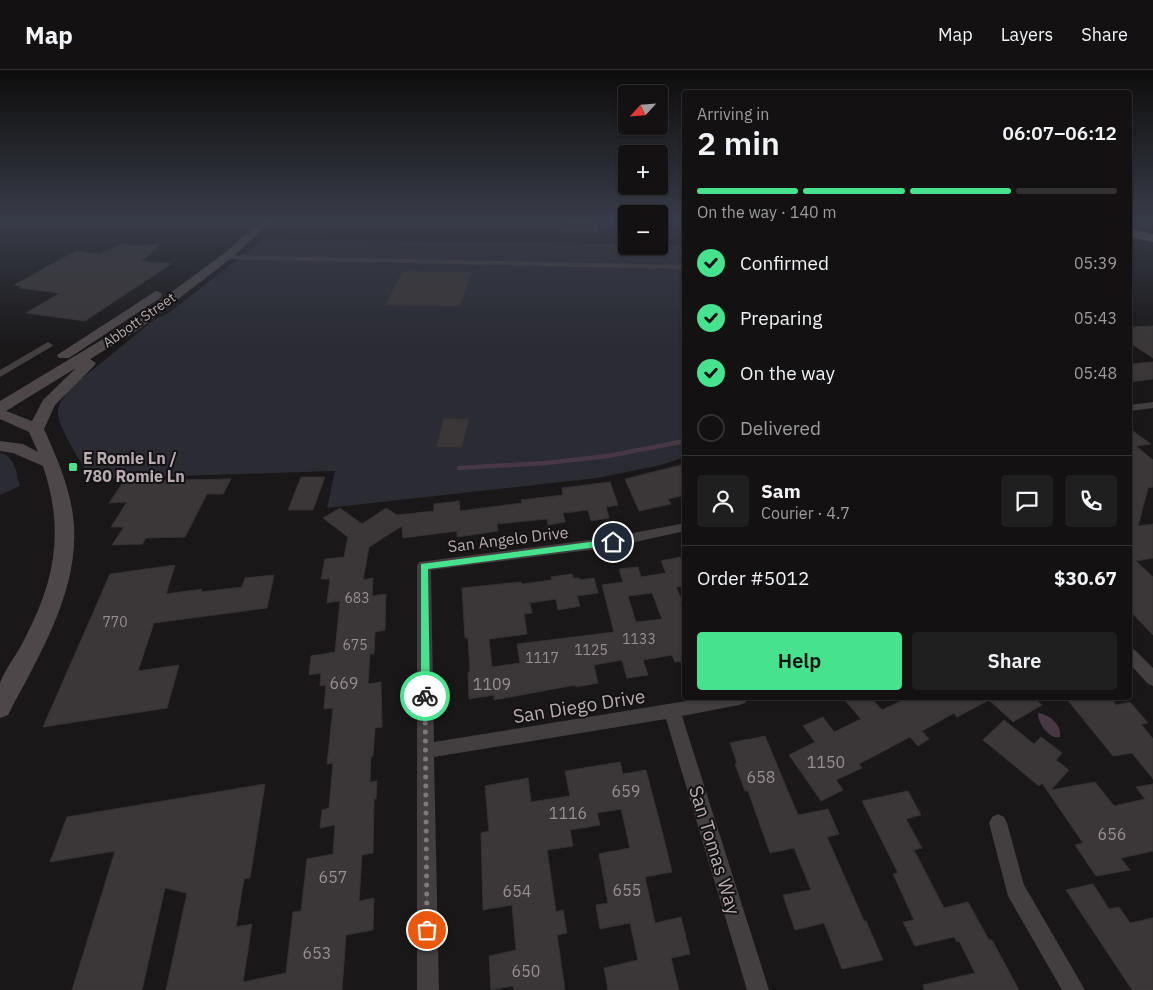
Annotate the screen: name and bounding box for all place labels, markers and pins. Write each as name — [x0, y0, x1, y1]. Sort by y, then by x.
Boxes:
place label: E Romie Ln / 780 Romie Ln — [83, 448, 185, 486]
marker: E Romie Ln / 780 Romie Ln — [67, 461, 79, 473]
pin — [592, 521, 634, 563]
pin — [406, 909, 448, 951]

